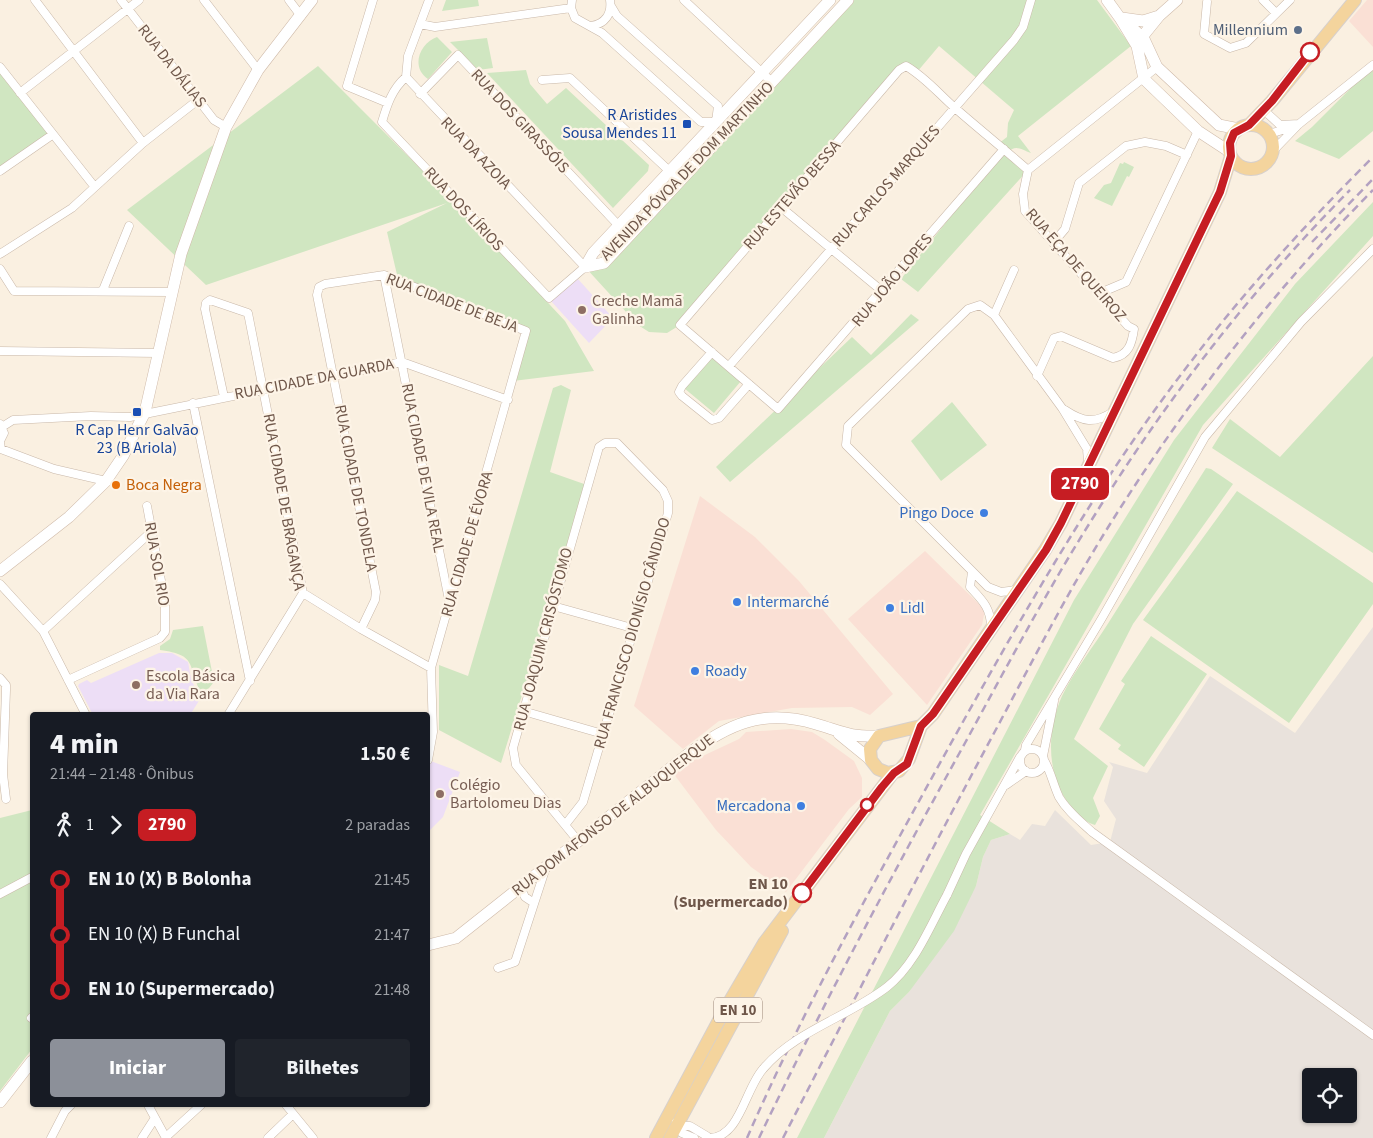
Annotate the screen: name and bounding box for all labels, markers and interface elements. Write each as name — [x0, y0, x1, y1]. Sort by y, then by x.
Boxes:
place label: Millennium — [1213, 19, 1288, 41]
street label: RUA DA DÁLIAS — [132, 20, 212, 112]
marker: Millennium — [1292, 24, 1304, 36]
unlabelled marker — [1300, 42, 1320, 62]
street label: RUA DOS GIRASSÓIS — [466, 64, 574, 178]
street label: AVENIDA PÓVOA DE DOM MARTINHO — [595, 77, 779, 265]
place label: R Aristides Sousa Mendes 11 — [562, 104, 677, 144]
street label: RUA DA AZOIA — [436, 112, 516, 194]
marker: R Aristides Sousa Mendes 11 — [681, 118, 693, 130]
street label: RUA CARLOS MARQUES — [827, 120, 945, 252]
street label: RUA ESTEVÃO BESSA — [738, 135, 846, 254]
street label: RUA DOS LÍRIOS — [419, 162, 509, 256]
street label: RUA EÇA DE QUEIROZ — [1021, 204, 1131, 326]
street label: RUA JOÃO LOPES — [846, 229, 938, 331]
street label: RUA CIDADE DE BEJA — [383, 268, 522, 338]
place label: Creche Mamã Galinha — [592, 290, 683, 330]
marker: Creche Mamã Galinha — [576, 304, 588, 316]
street label: RUA CIDADE DA GUARDA — [232, 353, 396, 405]
street label: RUA CIDADE DE VILA REAL — [396, 382, 450, 555]
street label: RUA CIDADE DE TONDELA — [329, 403, 383, 574]
marker: R Cap Henr Galvão 23 (B Ariola) — [131, 406, 143, 418]
street label: RUA CIDADE DE BRAGANÇA — [258, 412, 310, 593]
place label: R Cap Henr Galvão 23 (B Ariola) — [75, 419, 199, 459]
street label: RUA CIDADE DE ÉVORA — [436, 468, 498, 619]
line badge: 2790 — [1045, 468, 1115, 500]
text: 2790 — [1061, 471, 1099, 496]
place label: Boca Negra — [126, 474, 202, 496]
marker: Boca Negra — [110, 479, 122, 491]
place label: Pingo Doce — [899, 502, 974, 524]
marker: Pingo Doce — [978, 507, 990, 519]
street label: RUA FRANCISCO DIONÍSIO CÂNDIDO — [588, 515, 676, 751]
street label: RUA SOL RIO — [139, 520, 175, 608]
street label: RUA JOAQUIM CRISÓSTOMO — [508, 545, 578, 733]
place label: Intermarché — [747, 591, 829, 613]
marker: Intermarché — [731, 596, 743, 608]
place label: Lidl — [900, 597, 925, 619]
marker: Lidl — [884, 602, 896, 614]
place label: Roady — [705, 660, 747, 682]
place label: Escola Básica da Via Rara — [146, 665, 235, 705]
marker: Roady — [689, 665, 701, 677]
marker: Escola Básica da Via Rara — [130, 679, 142, 691]
text: 4 min — [50, 724, 119, 764]
street label: RUA DOM AFONSO DE ALBUQUERQUE — [507, 729, 719, 901]
text: 1.50 € — [360, 741, 410, 768]
text: 21:44 – 21:48 · Ônibus — [50, 763, 194, 785]
place label: Colégio Bartolomeu Dias — [450, 774, 562, 814]
marker: Colégio Bartolomeu Dias — [434, 788, 446, 800]
place label: Mercadona — [716, 795, 791, 817]
unlabelled marker — [860, 798, 874, 812]
marker: Mercadona — [795, 800, 807, 812]
icon: walk — [50, 811, 78, 839]
icon: forward — [102, 811, 130, 839]
text: 2790 — [148, 812, 186, 837]
text: 1 — [86, 814, 94, 836]
text: 2 paradas — [345, 814, 410, 836]
text: EN 10 (X) B Bolonha — [88, 866, 251, 893]
text: 21:45 — [374, 869, 410, 891]
place label: EN 10 (Supermercado) — [673, 873, 788, 913]
marker: EN 10 (Supermercado) — [792, 883, 812, 903]
text: EN 10 (X) B Funchal — [88, 921, 240, 948]
text: 21:47 — [374, 924, 410, 946]
text: EN 10 (Supermercado) — [88, 976, 275, 1003]
text: 21:48 — [374, 979, 410, 1001]
road number: EN 10 — [714, 998, 762, 1022]
button: Iniciar — [50, 1039, 225, 1097]
button: Bilhetes — [235, 1039, 410, 1097]
map controls — [1302, 1068, 1357, 1123]
button: locate — [1302, 1068, 1357, 1123]

